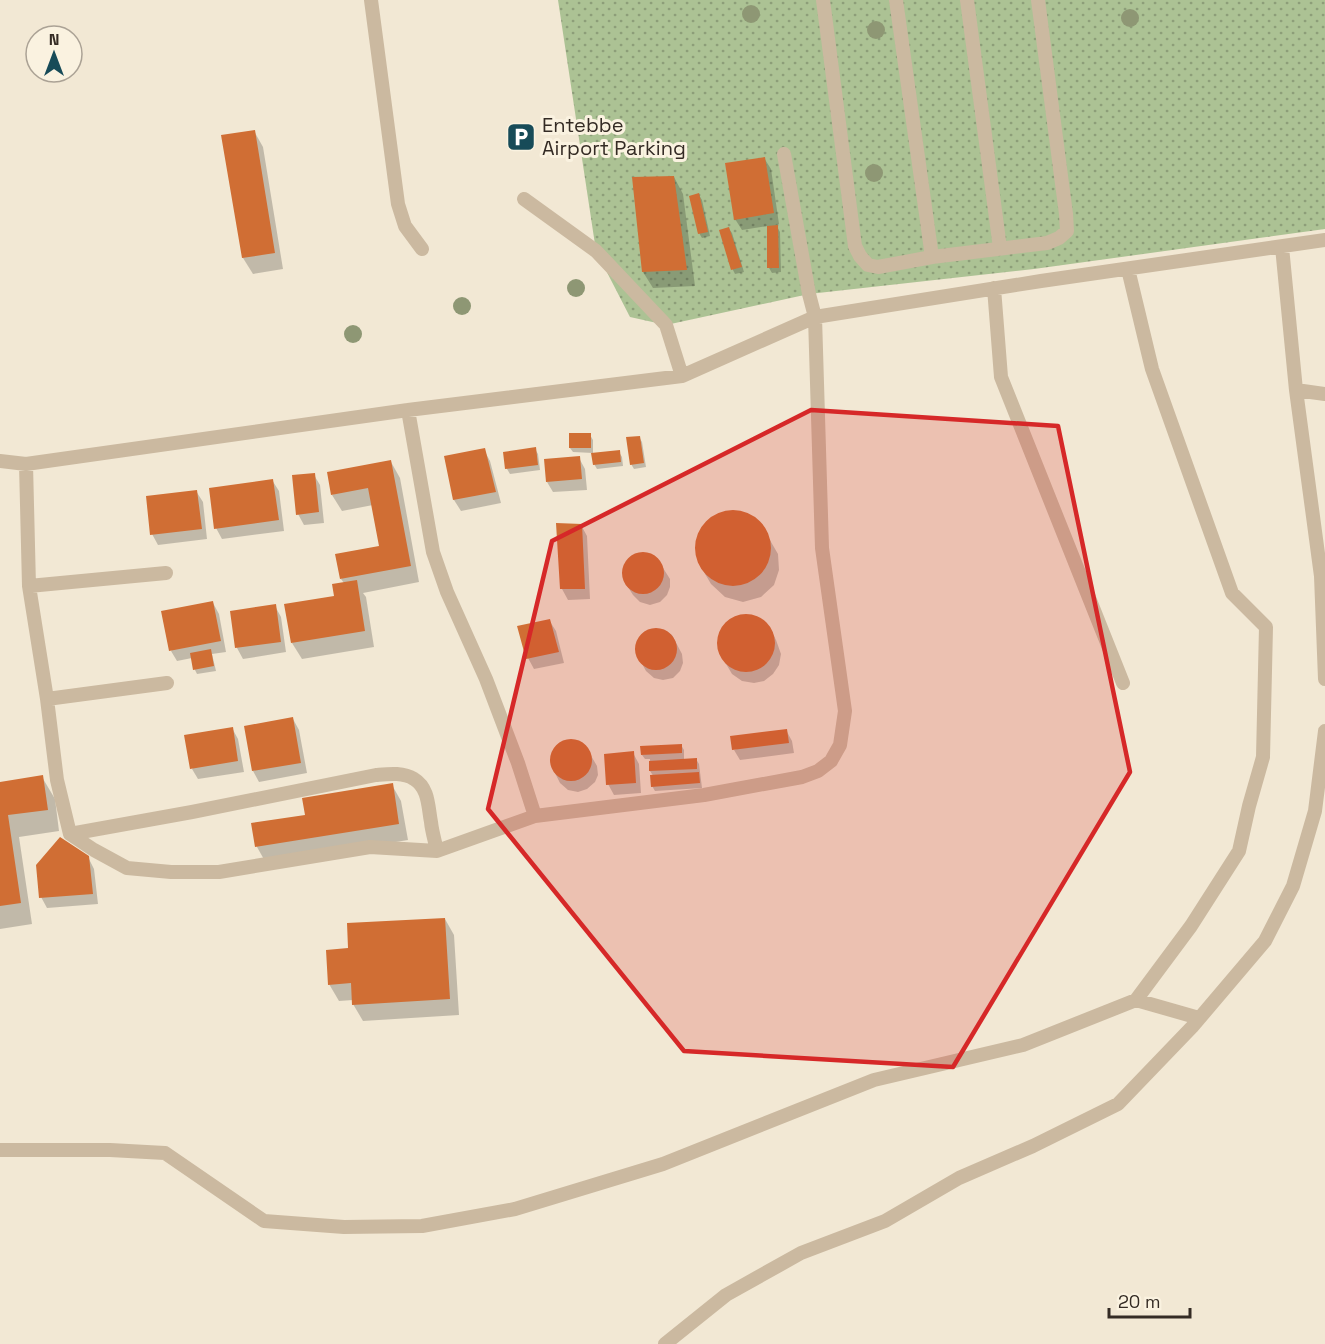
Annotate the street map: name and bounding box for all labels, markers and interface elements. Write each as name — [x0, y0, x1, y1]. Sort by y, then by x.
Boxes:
north arrow — [24, 24, 84, 84]
text: N — [49, 29, 59, 50]
place label: Entebbe Airport Parking — [542, 112, 686, 161]
parking icon: Entebbe Airport Parking — [505, 121, 537, 153]
scale bar — [1109, 1281, 1190, 1319]
text: 20 m — [1118, 1290, 1161, 1313]

